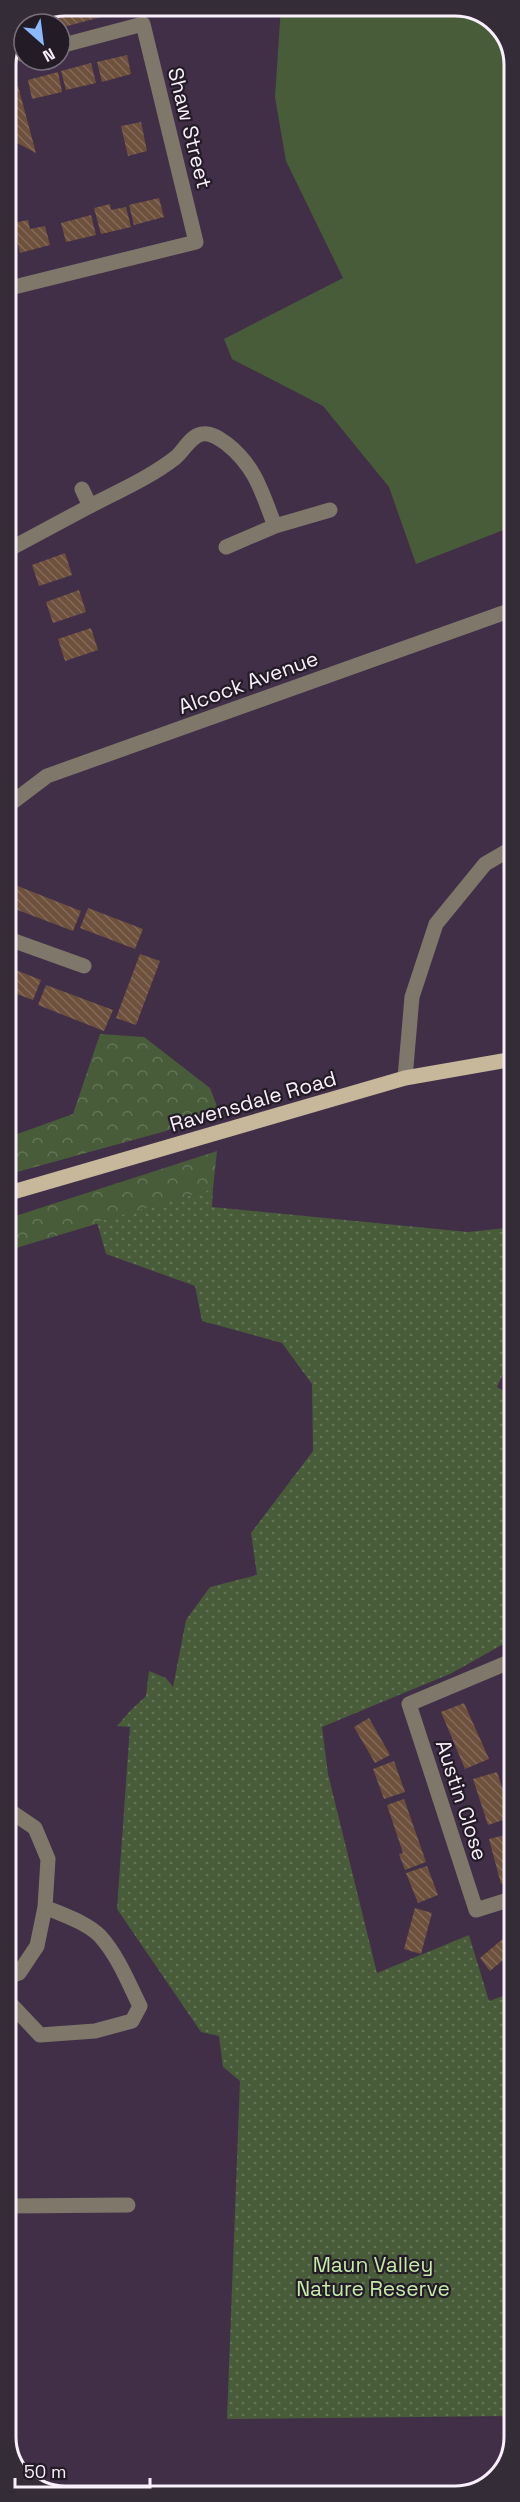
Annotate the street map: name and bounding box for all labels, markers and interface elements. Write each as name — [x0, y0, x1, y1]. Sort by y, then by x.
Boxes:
north arrow — [12, 12, 72, 72]
text: N — [39, 43, 58, 67]
street label: Shaw Street — [162, 65, 218, 191]
street label: Alcock Avenue — [174, 644, 322, 720]
street label: Ravensdale Road — [167, 1064, 339, 1138]
street label: Austin Close — [430, 1736, 494, 1864]
park label: Maun Valley Nature Reserve — [296, 2251, 450, 2302]
scale bar — [15, 2451, 150, 2489]
text: 50 m — [24, 2460, 66, 2483]

